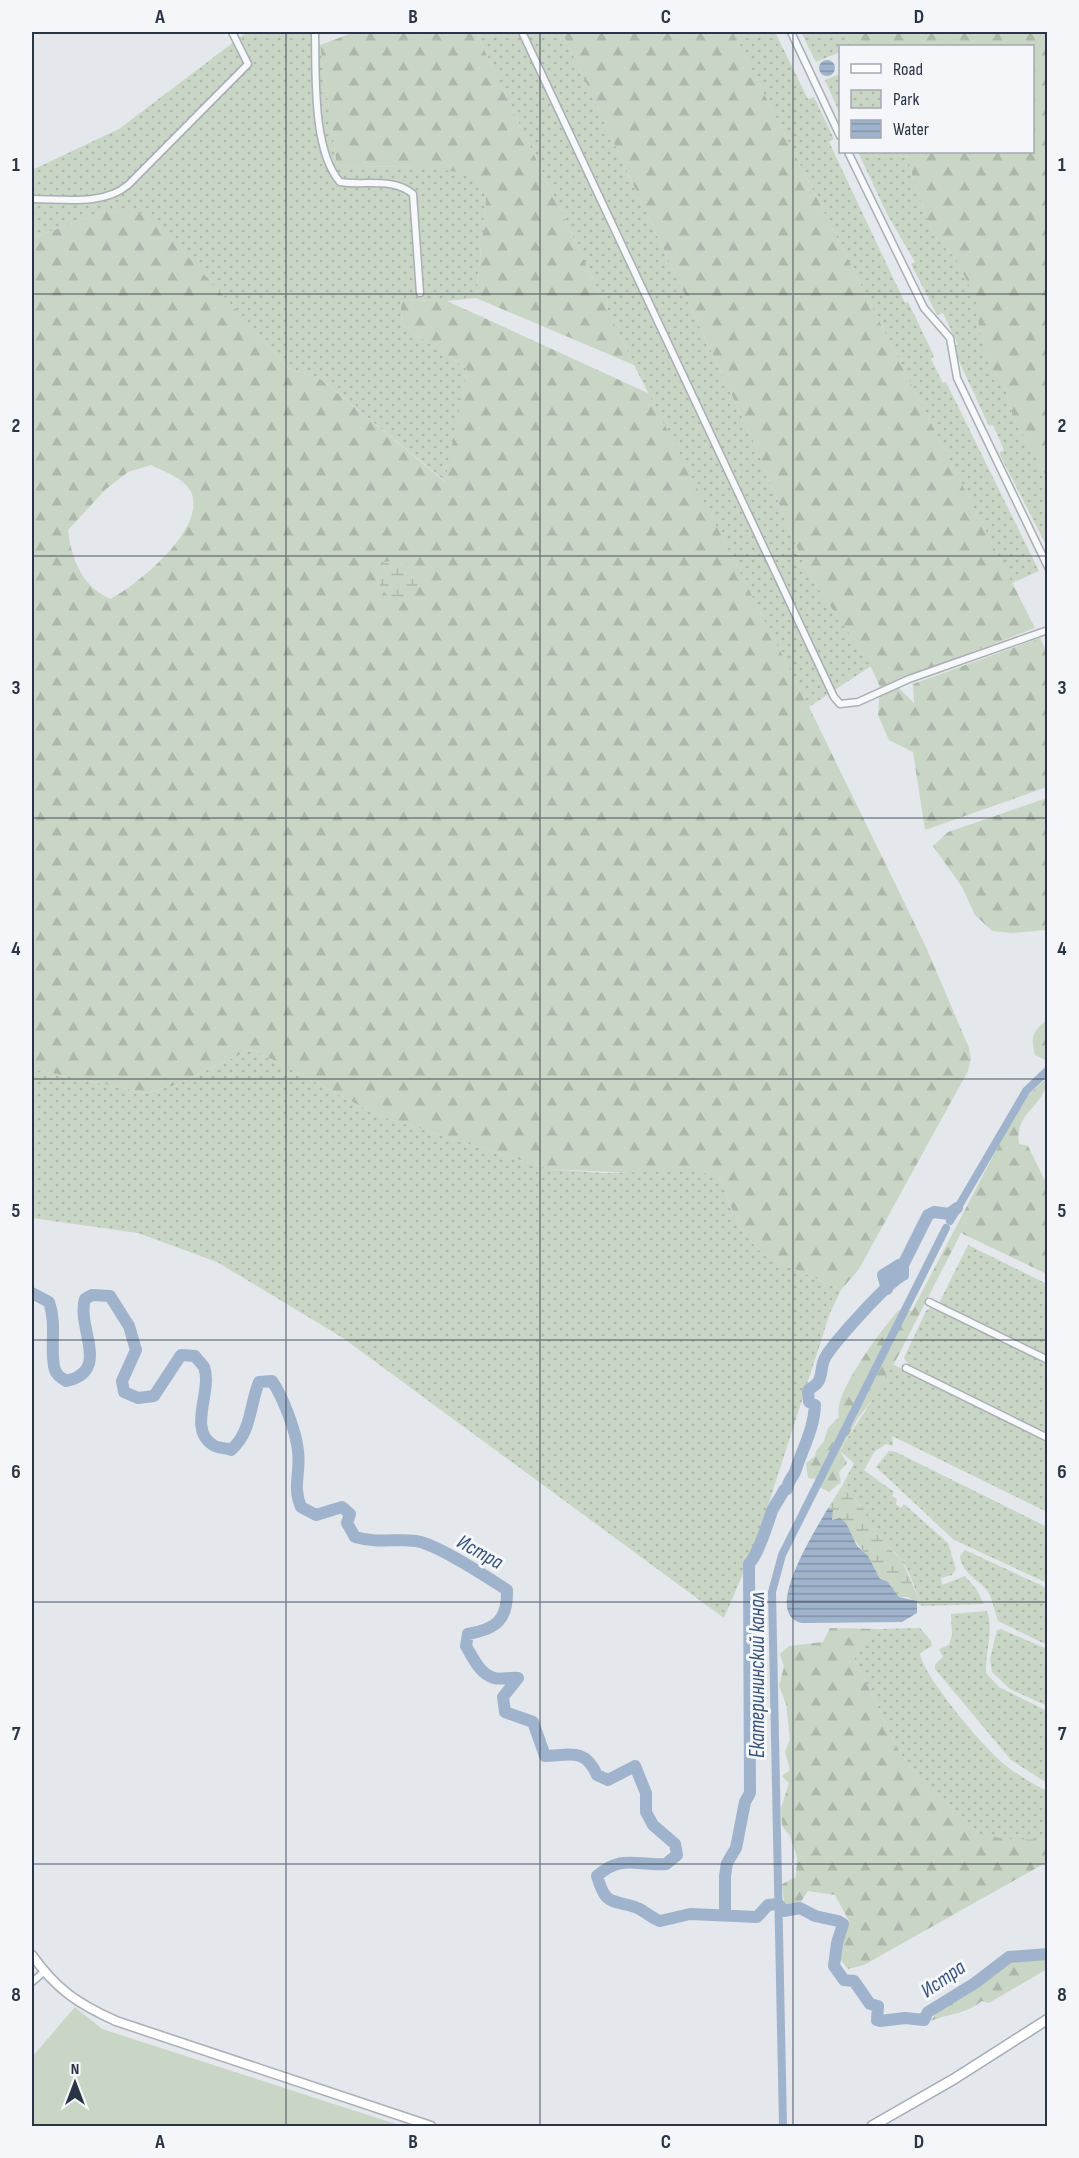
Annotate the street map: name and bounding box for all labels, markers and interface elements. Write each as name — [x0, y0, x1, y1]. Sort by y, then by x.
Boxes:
text: A — [154, 5, 165, 29]
text: B — [408, 5, 418, 29]
text: C — [661, 5, 671, 29]
text: D — [914, 5, 924, 29]
legend — [839, 45, 1034, 153]
text: Road — [893, 59, 923, 80]
text: Park — [893, 89, 919, 110]
text: Water — [893, 119, 929, 140]
text: 1 — [12, 153, 20, 177]
text: 1 — [1058, 153, 1066, 177]
text: 2 — [12, 414, 20, 438]
text: 2 — [1058, 414, 1066, 438]
text: 3 — [12, 676, 21, 700]
text: 3 — [1058, 676, 1067, 700]
text: 4 — [11, 937, 21, 961]
text: 4 — [1057, 937, 1067, 961]
text: 5 — [12, 1199, 21, 1223]
text: 5 — [1058, 1199, 1067, 1223]
text: 6 — [11, 1460, 21, 1484]
text: 6 — [1057, 1460, 1067, 1484]
water label: Истра — [453, 1529, 508, 1575]
water label: Екатерининский канал — [745, 1592, 770, 1758]
text: 7 — [12, 1722, 21, 1746]
text: 7 — [1058, 1722, 1067, 1746]
water label: Истра — [916, 1954, 971, 2003]
text: 8 — [11, 1983, 21, 2007]
text: 8 — [1057, 1983, 1067, 2007]
north arrow — [45, 2053, 105, 2113]
text: N — [71, 2060, 79, 2079]
text: A — [154, 2130, 165, 2154]
text: B — [408, 2130, 418, 2154]
text: C — [661, 2130, 671, 2154]
text: D — [914, 2130, 924, 2154]

